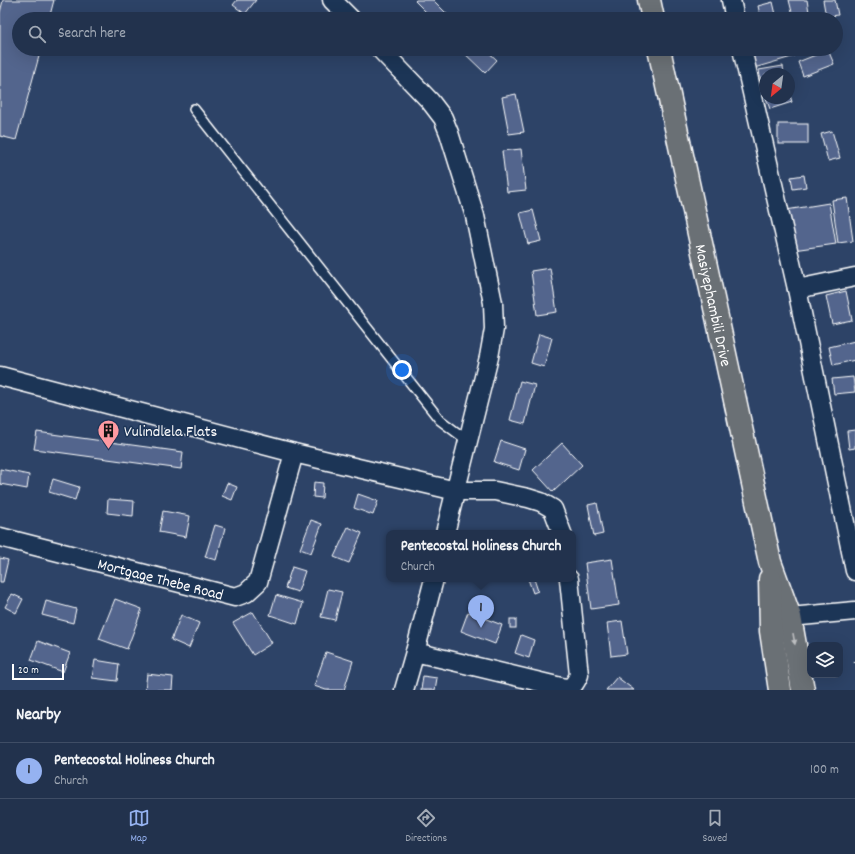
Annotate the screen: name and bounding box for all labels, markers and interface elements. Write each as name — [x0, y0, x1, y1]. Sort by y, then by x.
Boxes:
search box — [12, 12, 843, 56]
icon: search — [26, 23, 48, 45]
text: Search here — [58, 23, 126, 45]
north arrow — [759, 68, 795, 104]
street label: Masiyephambili Drive — [688, 242, 736, 369]
your location — [392, 360, 412, 380]
building icon: Vulindlela Flats — [96, 417, 122, 450]
place label: Vulindlela Flats — [124, 421, 217, 444]
popup — [386, 530, 576, 582]
text: Pentecostal Holiness Church — [401, 536, 561, 558]
street label: Mortgage Thebe Road — [95, 553, 226, 608]
text: Church — [401, 558, 435, 577]
pin: 1 — [468, 595, 494, 628]
one-way arrow — [791, 633, 797, 645]
map controls — [807, 642, 843, 678]
button: layers — [807, 642, 843, 678]
scale bar — [12, 662, 64, 681]
text: 20 m — [18, 663, 39, 679]
text: Nearby — [16, 704, 60, 728]
text: Pentecostal Holiness Church — [54, 750, 215, 772]
text: 1 — [28, 761, 30, 780]
text: 100 m — [810, 761, 839, 780]
text: Church — [54, 772, 88, 791]
tab: Map — [128, 807, 150, 847]
tab: Directions — [405, 807, 447, 847]
tab: Saved — [703, 807, 727, 847]

